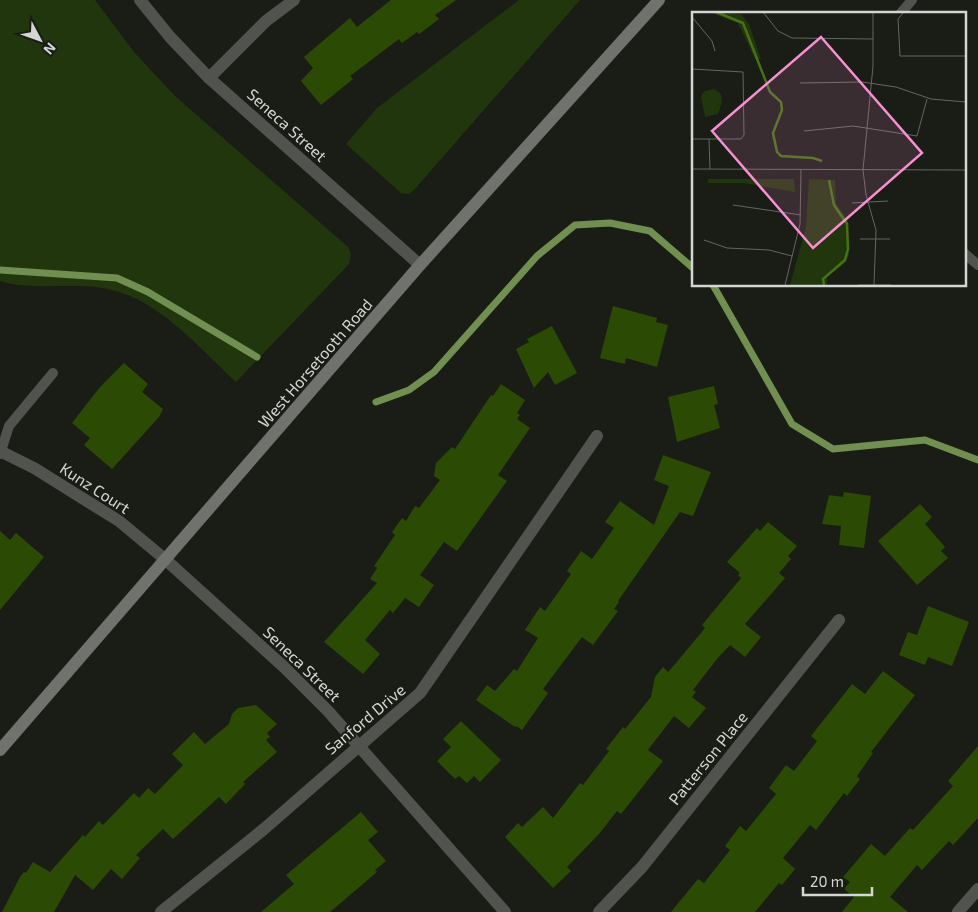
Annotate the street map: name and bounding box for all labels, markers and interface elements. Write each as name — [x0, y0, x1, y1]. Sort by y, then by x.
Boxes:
inset map — [692, 12, 966, 286]
north arrow — [15, 15, 65, 65]
text: N — [40, 39, 60, 58]
street label: Seneca Street — [244, 84, 331, 165]
street label: West Horsetooth Road — [254, 294, 376, 431]
street label: Kunz Court — [57, 458, 134, 517]
street label: Seneca Street — [260, 622, 345, 705]
street label: Sanford Drive — [321, 679, 409, 758]
street label: Patterson Place — [664, 707, 751, 808]
scale bar — [803, 864, 872, 896]
text: 20 m — [810, 872, 844, 890]

